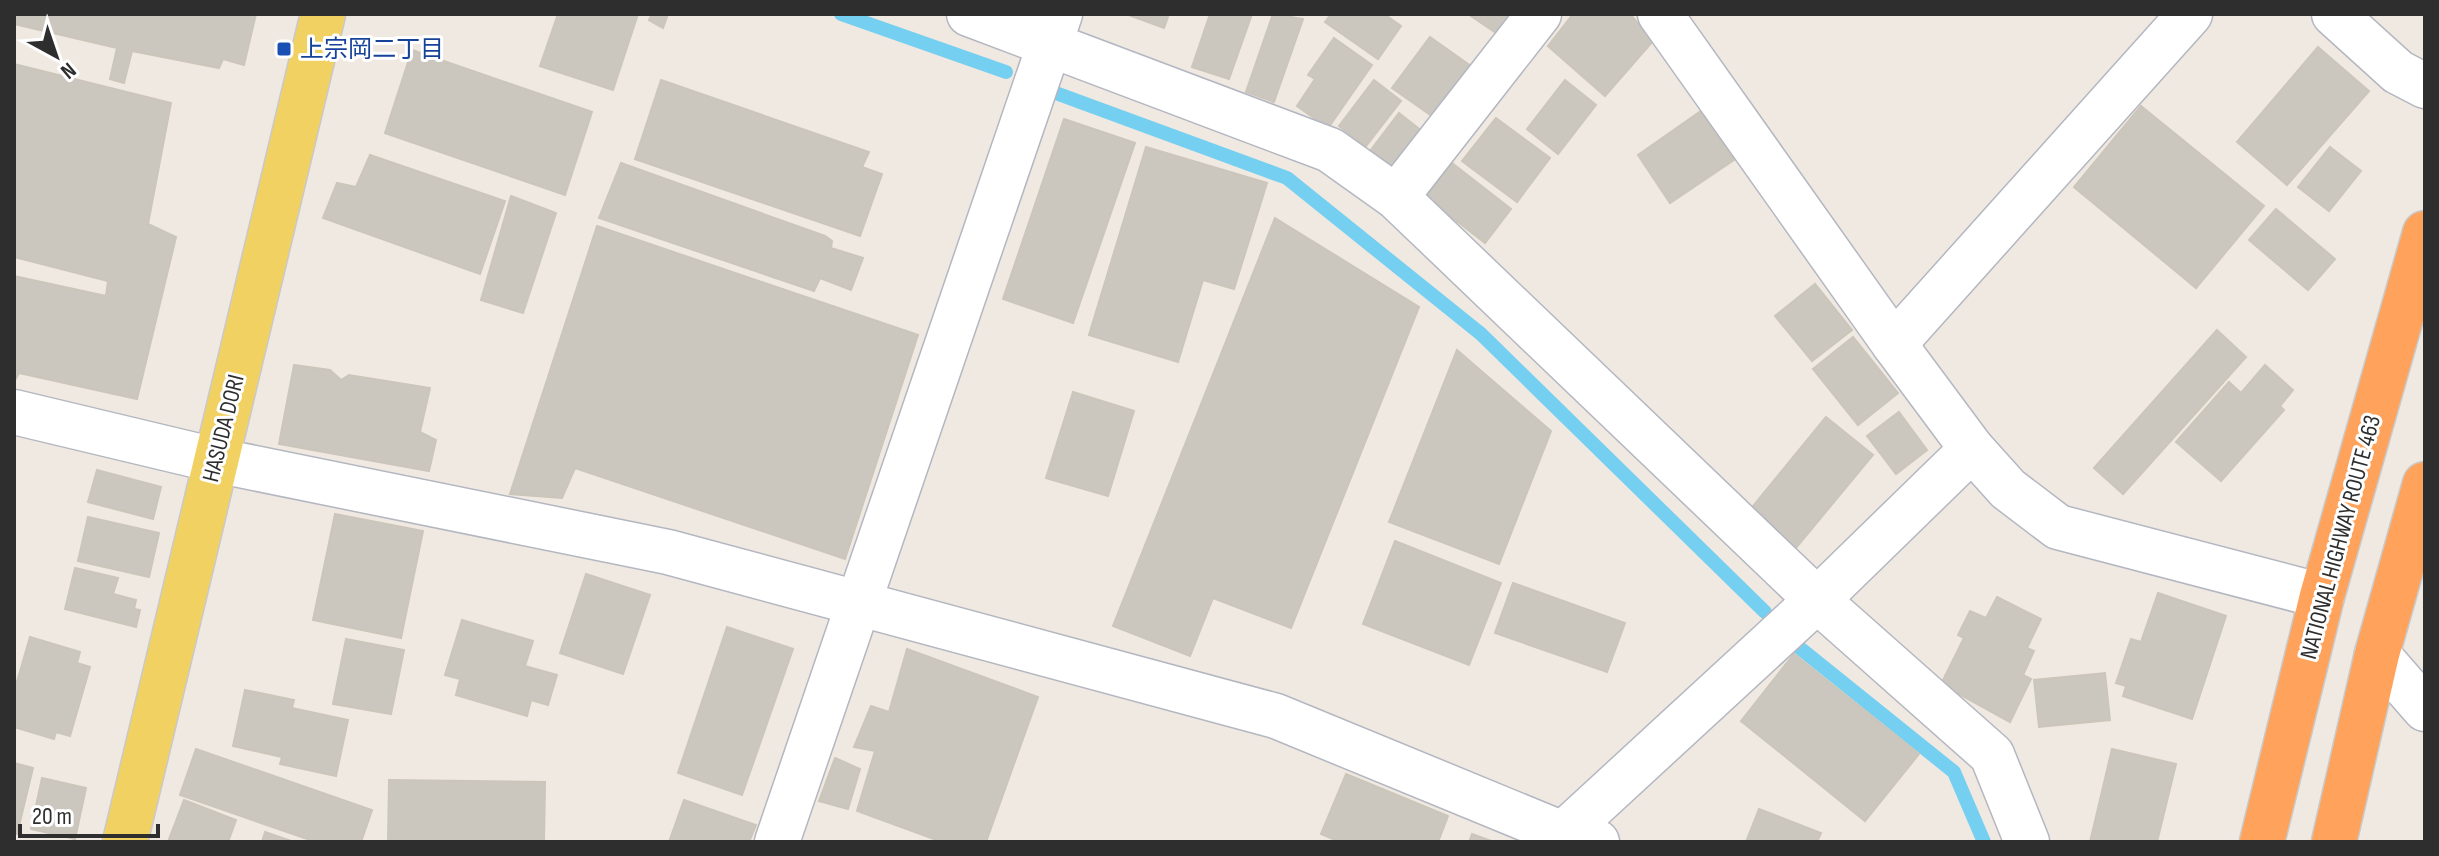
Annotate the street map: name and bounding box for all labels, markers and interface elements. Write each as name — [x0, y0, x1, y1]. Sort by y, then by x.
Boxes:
north arrow — [16, 16, 96, 96]
place label: 上宗岡二丁目 — [300, 35, 444, 64]
marker: 上宗岡二丁目 — [275, 40, 293, 58]
text: N — [55, 56, 81, 84]
street label: HASUDA DORI — [196, 371, 251, 485]
street label: NATIONAL HIGHWAY ROUTE 463 — [2294, 412, 2387, 662]
scale bar — [20, 788, 158, 838]
text: 20 m — [32, 802, 72, 831]

